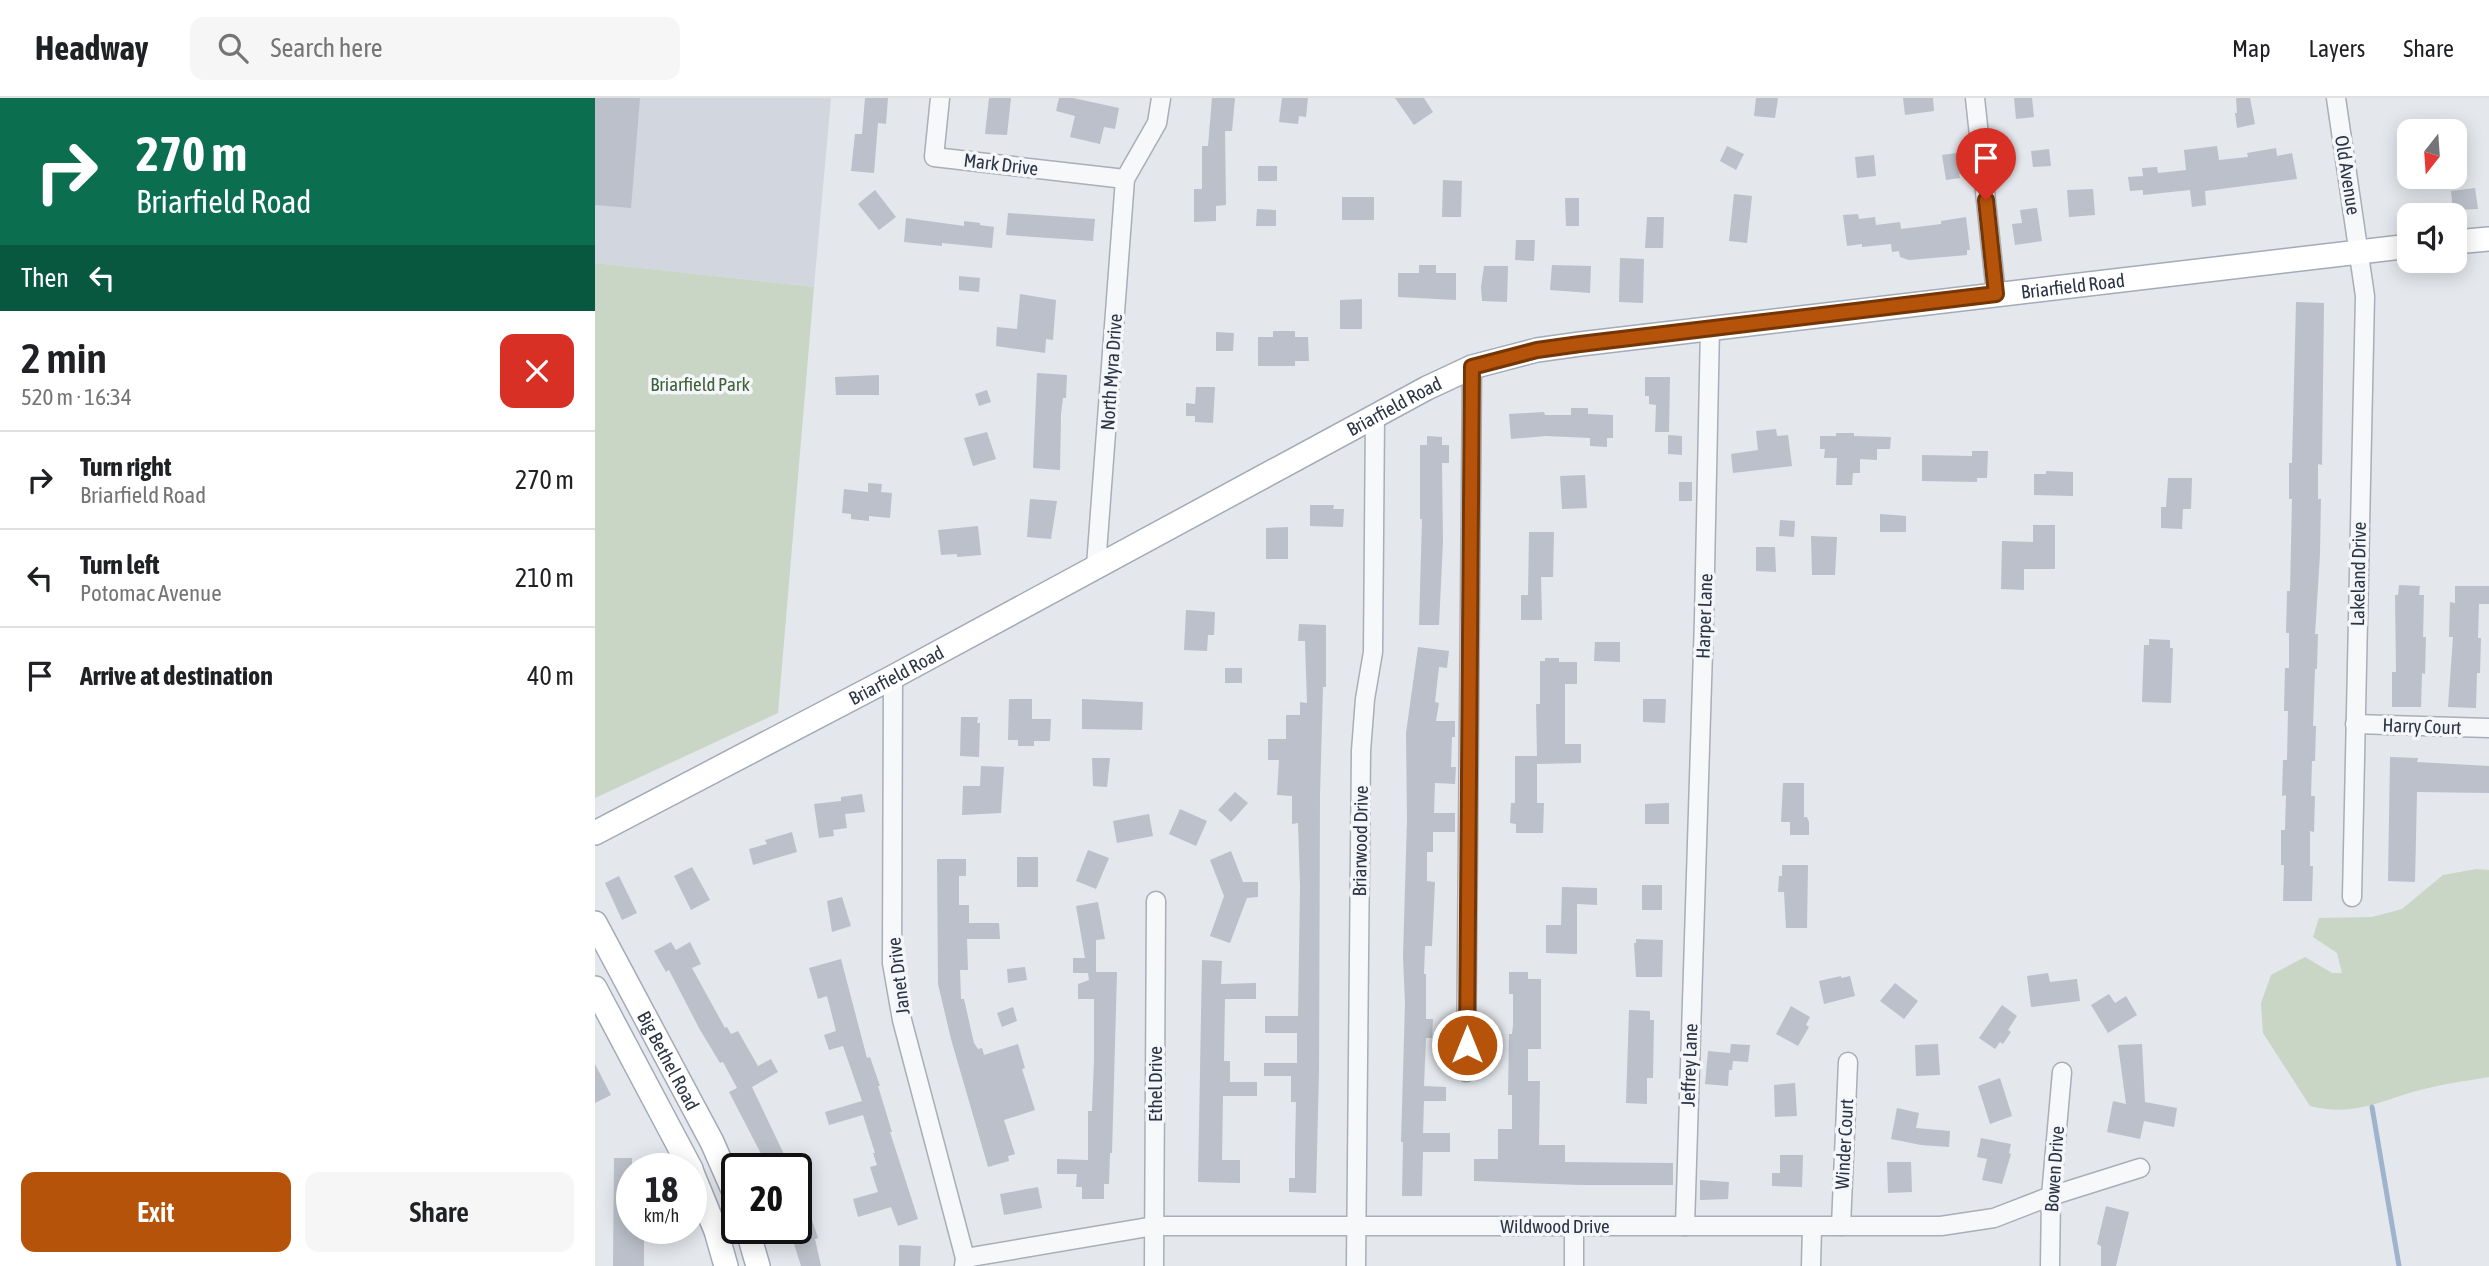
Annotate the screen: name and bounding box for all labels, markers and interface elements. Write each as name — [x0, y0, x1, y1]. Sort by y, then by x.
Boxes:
search box — [190, 17, 680, 80]
text: Headway — [35, 29, 148, 67]
icon: search — [214, 29, 252, 67]
text: Search here — [270, 33, 383, 63]
text: Map — [2232, 35, 2271, 62]
text: Layers — [2309, 35, 2365, 62]
text: Share — [2403, 35, 2454, 62]
north arrow — [2397, 119, 2467, 189]
map controls — [2397, 119, 2467, 273]
text: 270 m — [136, 125, 247, 181]
icon: right — [21, 126, 112, 217]
pin — [1956, 128, 2016, 200]
street label: Old Avenue — [2331, 134, 2365, 216]
icon: arrive — [1967, 139, 2005, 177]
street label: Mark Drive — [962, 149, 1040, 179]
text: Briarfield Road — [136, 183, 312, 220]
button: sound — [2397, 203, 2467, 273]
icon: left — [83, 259, 121, 297]
text: Then — [21, 263, 69, 293]
street label: Briarfield Road — [2020, 269, 2126, 303]
street label: North Myra Drive — [1096, 313, 1126, 431]
text: 2 min — [21, 334, 107, 382]
button: close — [500, 334, 574, 408]
street label: Briarfield Road — [1343, 372, 1445, 440]
park label: Briarfield Park — [650, 373, 750, 395]
text: 520 m · 16:34 — [21, 384, 132, 410]
text: Turn right — [80, 452, 171, 482]
icon: right — [21, 461, 59, 499]
text: 270 m — [515, 465, 574, 495]
text: Briarfield Road — [80, 482, 206, 508]
street label: Lakeland Drive — [2346, 522, 2370, 626]
text: Turn left — [80, 550, 160, 580]
icon: left — [21, 559, 59, 597]
text: 210 m — [515, 563, 574, 593]
street label: Harper Lane — [1692, 573, 1716, 659]
text: Potomac Avenue — [80, 580, 222, 606]
street label: Briarfield Road — [845, 641, 947, 709]
icon: arrive — [21, 657, 59, 695]
text: Arrive at destination — [80, 661, 273, 691]
text: 40 m — [527, 661, 574, 691]
street label: Harry Court — [2382, 714, 2462, 738]
street label: Briarwood Drive — [1348, 785, 1372, 897]
street label: Janet Drive — [882, 936, 914, 1016]
street label: Big Bethel Road — [633, 1007, 704, 1114]
position arrow — [1430, 1008, 1504, 1082]
street label: Jeffrey Lane — [1677, 1023, 1701, 1107]
street label: Ethel Drive — [1144, 1046, 1166, 1122]
street label: Winder Court — [1831, 1098, 1857, 1190]
street label: Bowen Drive — [2040, 1125, 2068, 1213]
speed limit sign: 20 — [721, 1153, 812, 1244]
text: 18 — [645, 1169, 678, 1209]
button: Exit — [21, 1172, 291, 1252]
button: Share — [305, 1172, 574, 1252]
text: km/h — [644, 1205, 679, 1226]
street label: Wildwood Drive — [1500, 1215, 1610, 1237]

